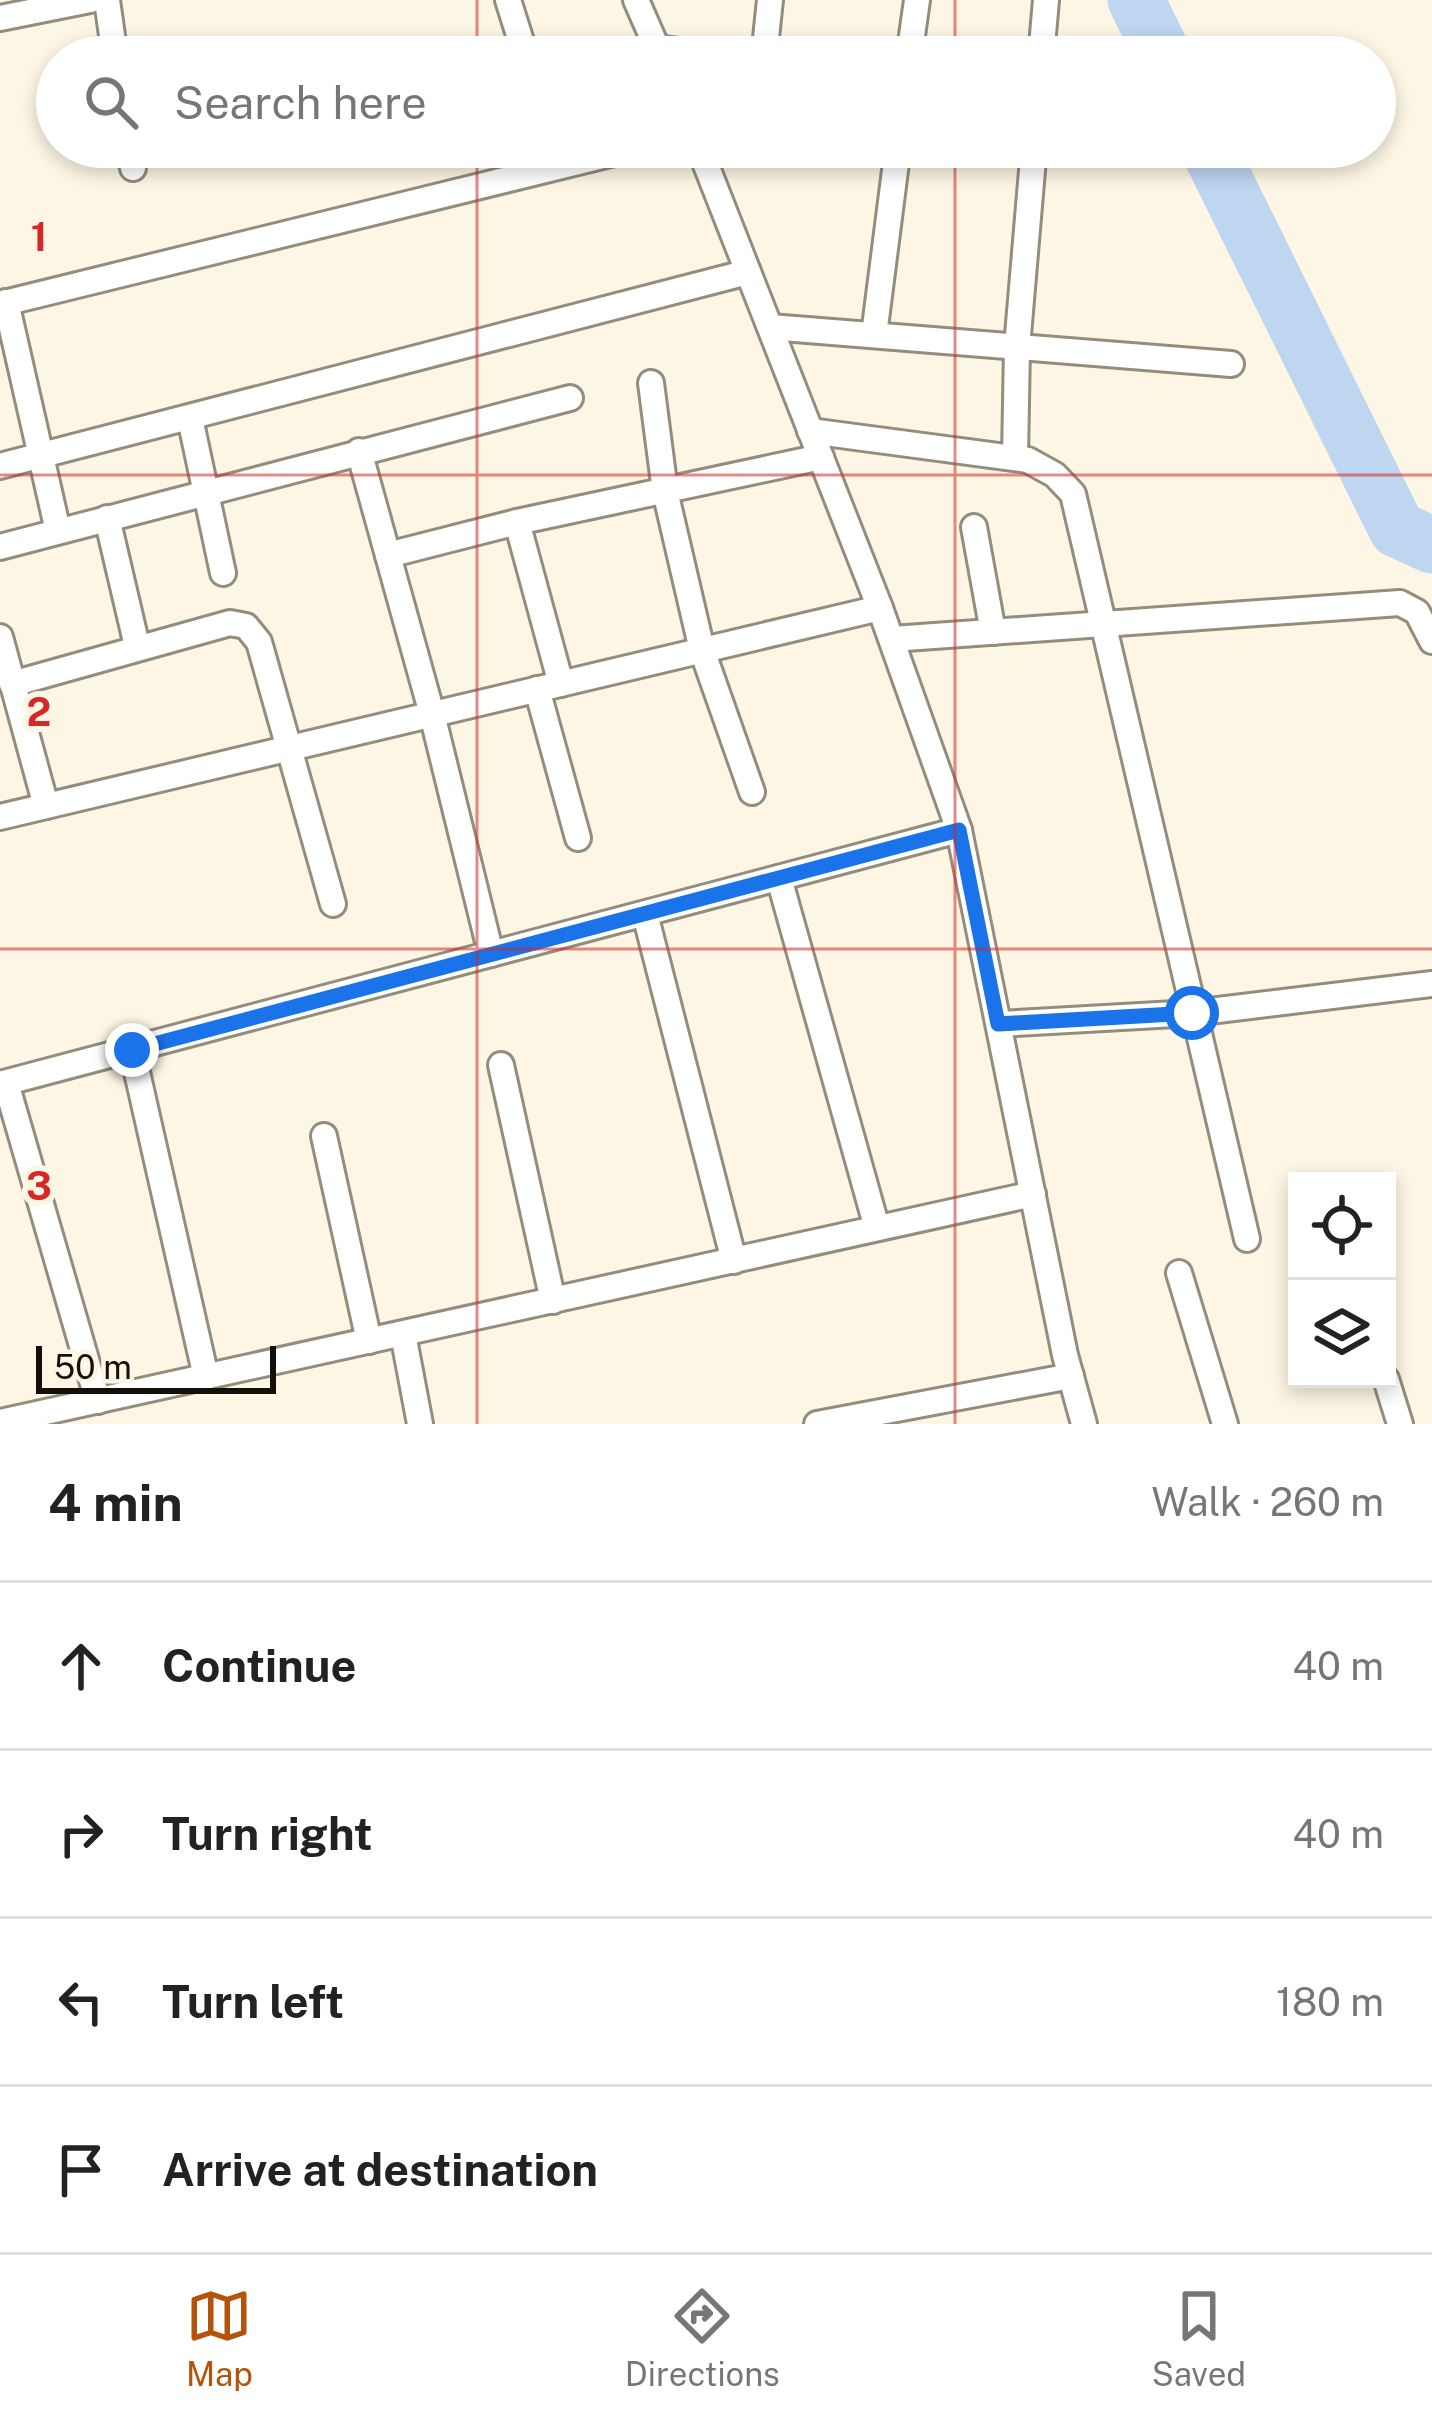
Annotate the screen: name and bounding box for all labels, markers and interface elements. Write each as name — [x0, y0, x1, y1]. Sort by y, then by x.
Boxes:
search box — [36, 36, 1396, 168]
icon: search — [78, 69, 144, 135]
text: Search here — [174, 76, 427, 129]
text: 1 — [31, 214, 47, 260]
text: 2 — [27, 689, 51, 735]
route start — [1165, 986, 1219, 1040]
route end — [105, 1023, 159, 1077]
text: 3 — [26, 1163, 52, 1209]
map controls — [1288, 1172, 1396, 1388]
button: locate — [1288, 1172, 1396, 1280]
button: layers — [1288, 1280, 1396, 1388]
scale bar — [36, 1340, 276, 1393]
text: 50 m — [54, 1348, 132, 1386]
text: 4 min — [48, 1473, 183, 1532]
text: Walk · 260 m — [1151, 1479, 1384, 1525]
icon: ahead — [48, 1633, 114, 1699]
text: Continue — [162, 1639, 356, 1692]
text: 40 m — [1292, 1643, 1384, 1689]
icon: right — [48, 1801, 114, 1867]
text: Turn right — [162, 1807, 373, 1860]
text: 40 m — [1292, 1811, 1384, 1857]
icon: left — [48, 1969, 114, 2035]
text: Turn left — [162, 1975, 344, 2028]
text: 180 m — [1276, 1979, 1384, 2025]
icon: arrive — [48, 2137, 114, 2203]
text: Arrive at destination — [162, 2143, 598, 2196]
tab: Map — [186, 2283, 253, 2393]
tab: Directions — [625, 2283, 780, 2393]
tab: Saved — [1152, 2283, 1246, 2393]

